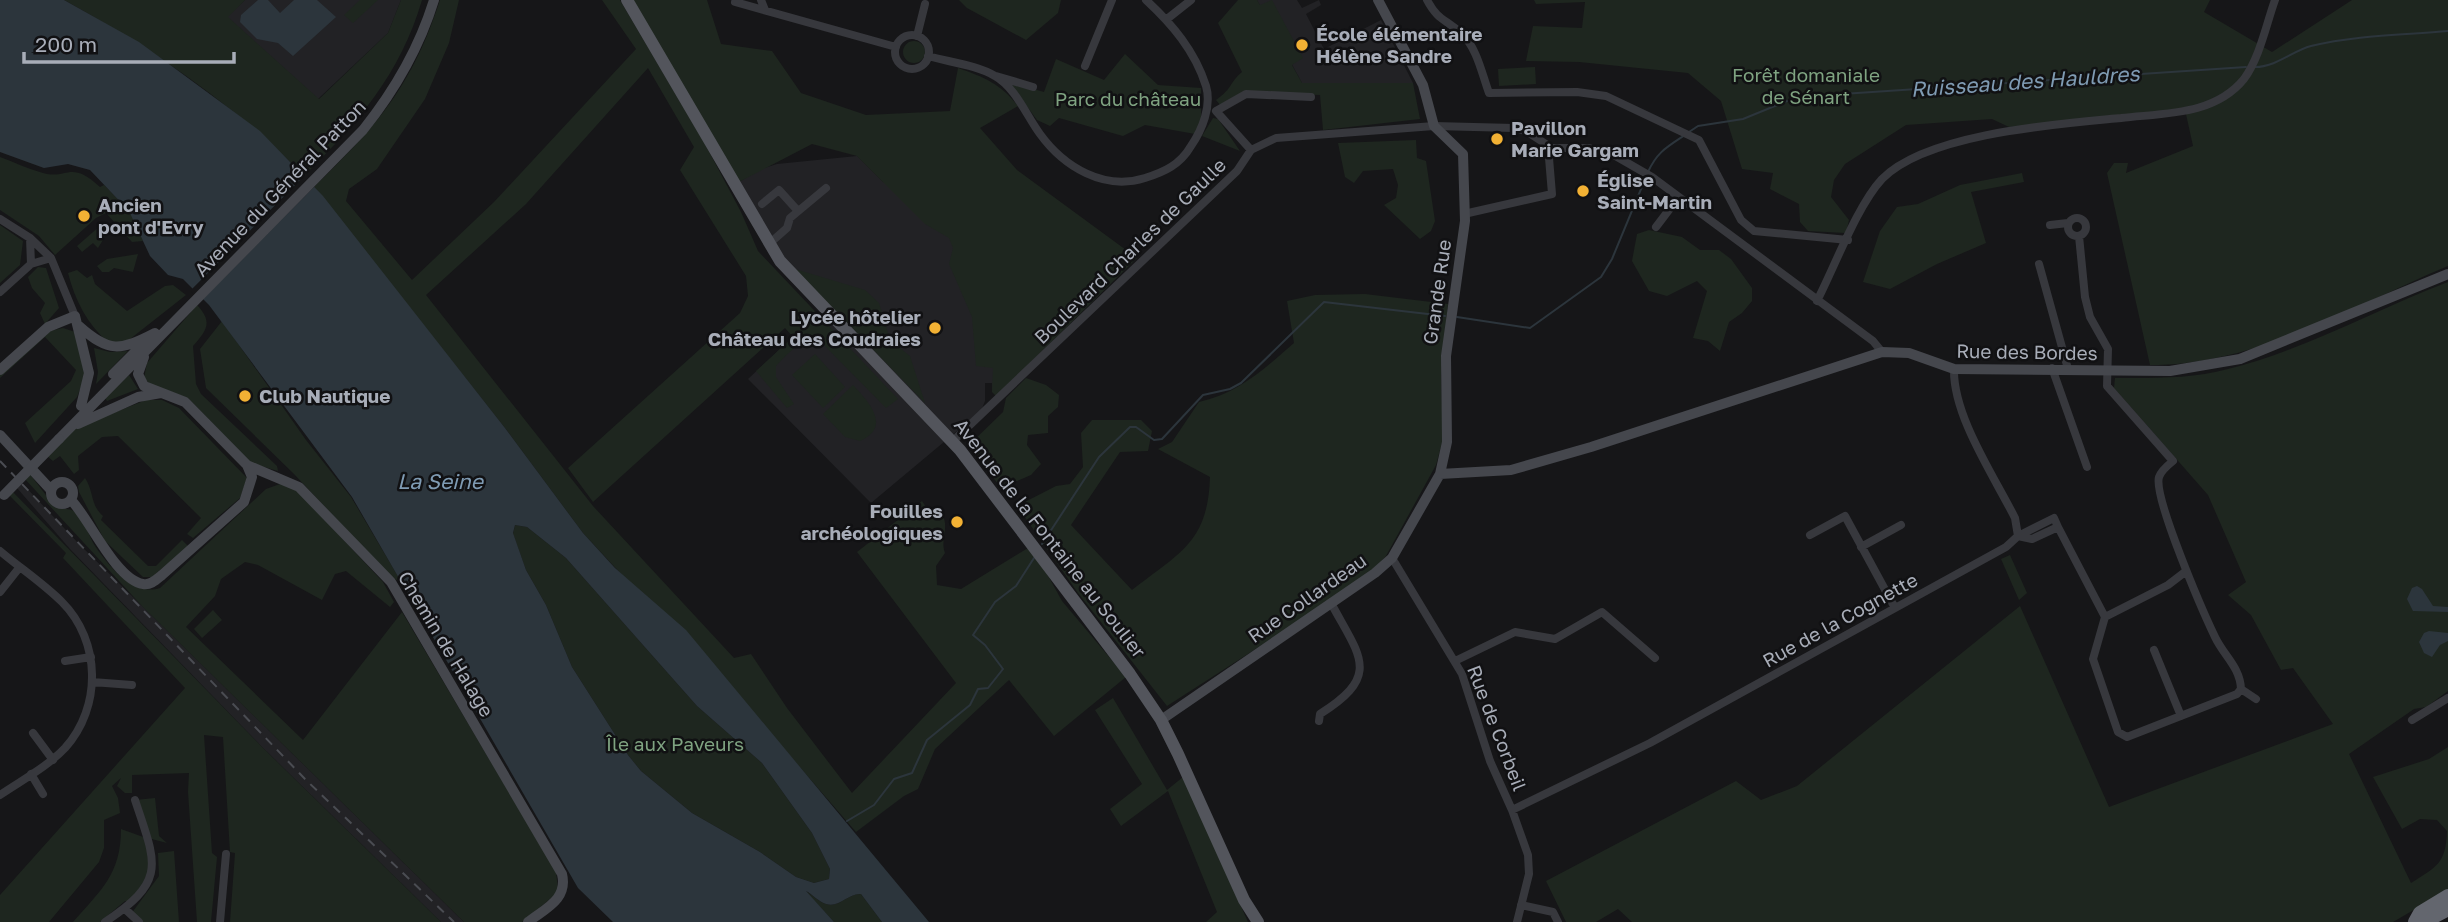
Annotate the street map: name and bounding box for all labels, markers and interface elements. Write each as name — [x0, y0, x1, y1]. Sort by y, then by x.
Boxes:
scale bar — [24, 21, 234, 65]
place label: École élémentaire Hélène Sandre — [1316, 22, 1483, 67]
text: 200 m — [35, 31, 97, 57]
marker: École élémentaire Hélène Sandre — [1294, 37, 1310, 53]
water label: Ruisseau des Hauldres — [1910, 60, 2141, 102]
park label: Forêt domaniale de Sénart — [1732, 63, 1880, 108]
park label: Parc du château — [1055, 87, 1201, 110]
street label: Avenue du Général Patton — [189, 95, 370, 281]
place label: Pavillon Marie Gargam — [1511, 116, 1639, 161]
marker: Pavillon Marie Gargam — [1489, 131, 1505, 147]
street label: Boulevard Charles de Gaulle — [1029, 153, 1230, 348]
place label: Église Saint-Martin — [1597, 168, 1712, 213]
marker: Église Saint-Martin — [1575, 183, 1591, 199]
place label: Ancien pont d'Evry — [98, 193, 204, 238]
marker: Ancien pont d'Evry — [76, 208, 92, 224]
street label: Grande Rue — [1418, 238, 1455, 346]
place label: Lycée hôtelier Château des Coudraies — [708, 305, 922, 350]
marker: Lycée hôtelier Château des Coudraies — [927, 320, 943, 336]
street label: Rue des Bordes — [1956, 339, 2098, 364]
place label: Club Nautique — [259, 384, 390, 407]
marker: Club Nautique — [237, 388, 253, 404]
street label: Avenue de la Fontaine au Soulier — [950, 413, 1151, 662]
water label: La Seine — [397, 468, 485, 494]
place label: Fouilles archéologiques — [800, 499, 943, 544]
marker: Fouilles archéologiques — [949, 514, 965, 530]
street label: Rue Collardeau — [1243, 548, 1370, 647]
street label: Chemin de Halage — [394, 567, 499, 721]
street label: Rue de la Cognette — [1758, 567, 1921, 672]
street label: Rue de Corbeil — [1463, 662, 1532, 794]
park label: Île aux Paveurs — [605, 732, 744, 755]

